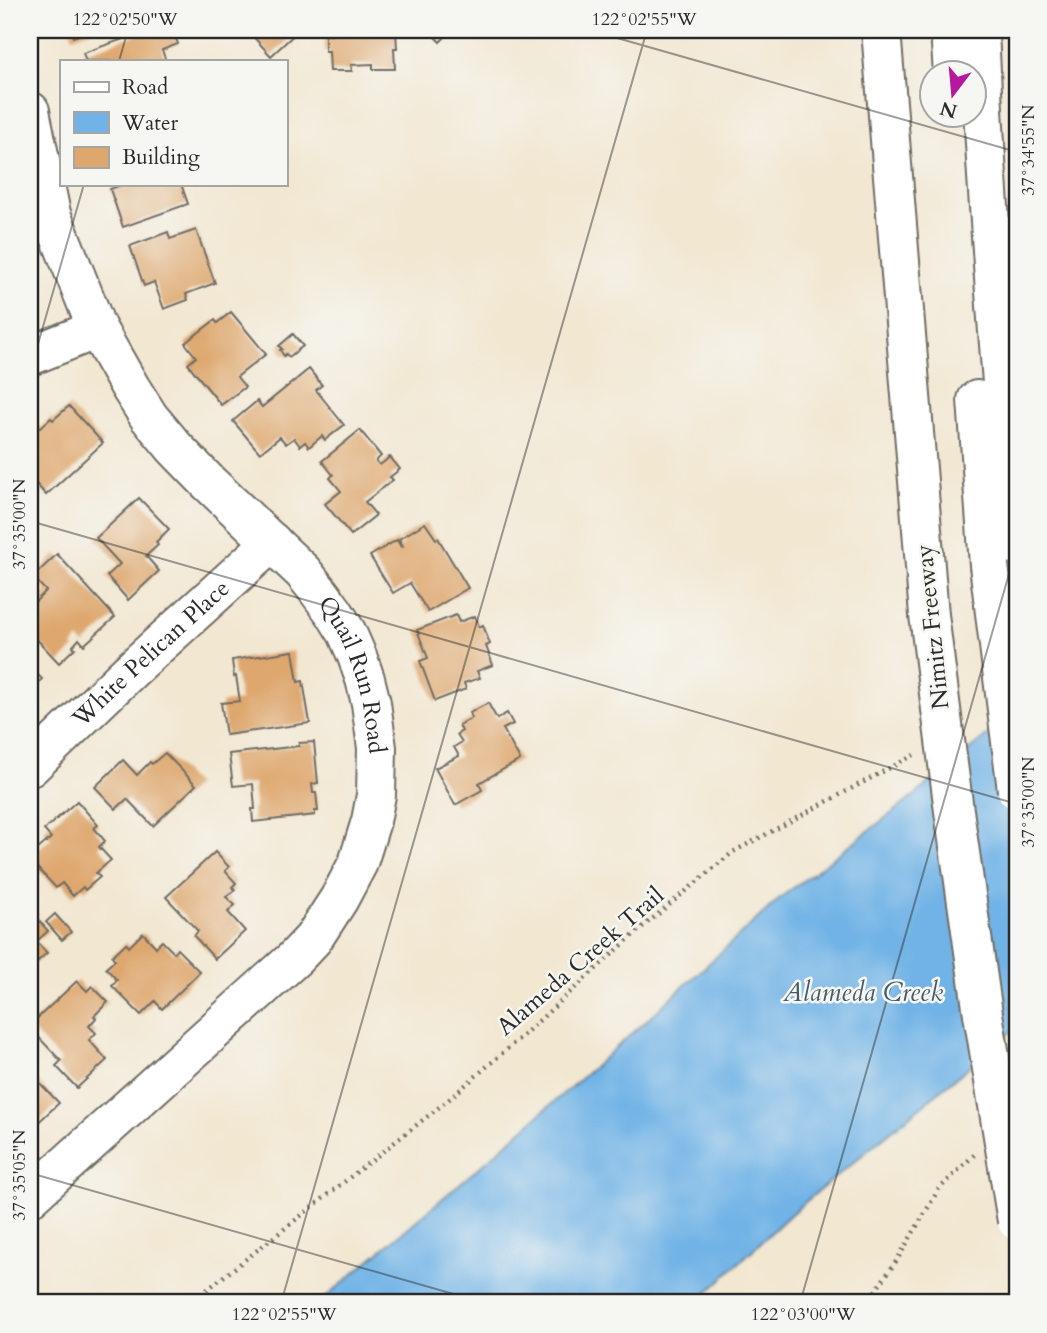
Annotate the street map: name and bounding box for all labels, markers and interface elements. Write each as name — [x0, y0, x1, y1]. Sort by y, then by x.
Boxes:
text: 122°02'50"W — [72, 7, 178, 32]
text: 122°02'55"W — [591, 7, 697, 32]
legend — [60, 60, 287, 186]
north arrow — [918, 60, 988, 130]
text: Road — [122, 73, 168, 102]
text: N — [937, 94, 960, 124]
text: 37°34'55"N — [1016, 104, 1041, 196]
text: Water — [121, 109, 178, 138]
text: Building — [122, 143, 200, 172]
text: 37°35'00"N — [7, 478, 32, 570]
street label: Nimitz Freeway — [907, 543, 958, 711]
street label: White Pelican Place — [65, 572, 237, 735]
street label: Quail Run Road — [310, 589, 394, 756]
text: 37°35'00"N — [1016, 756, 1041, 848]
street label: Alameda Creek Trail — [489, 879, 671, 1043]
water label: Alameda Creek — [782, 975, 943, 1010]
text: 37°35'05"N — [7, 1129, 32, 1221]
text: 122°02'55"W — [231, 1302, 337, 1327]
text: 122°03'00"W — [750, 1302, 856, 1327]

